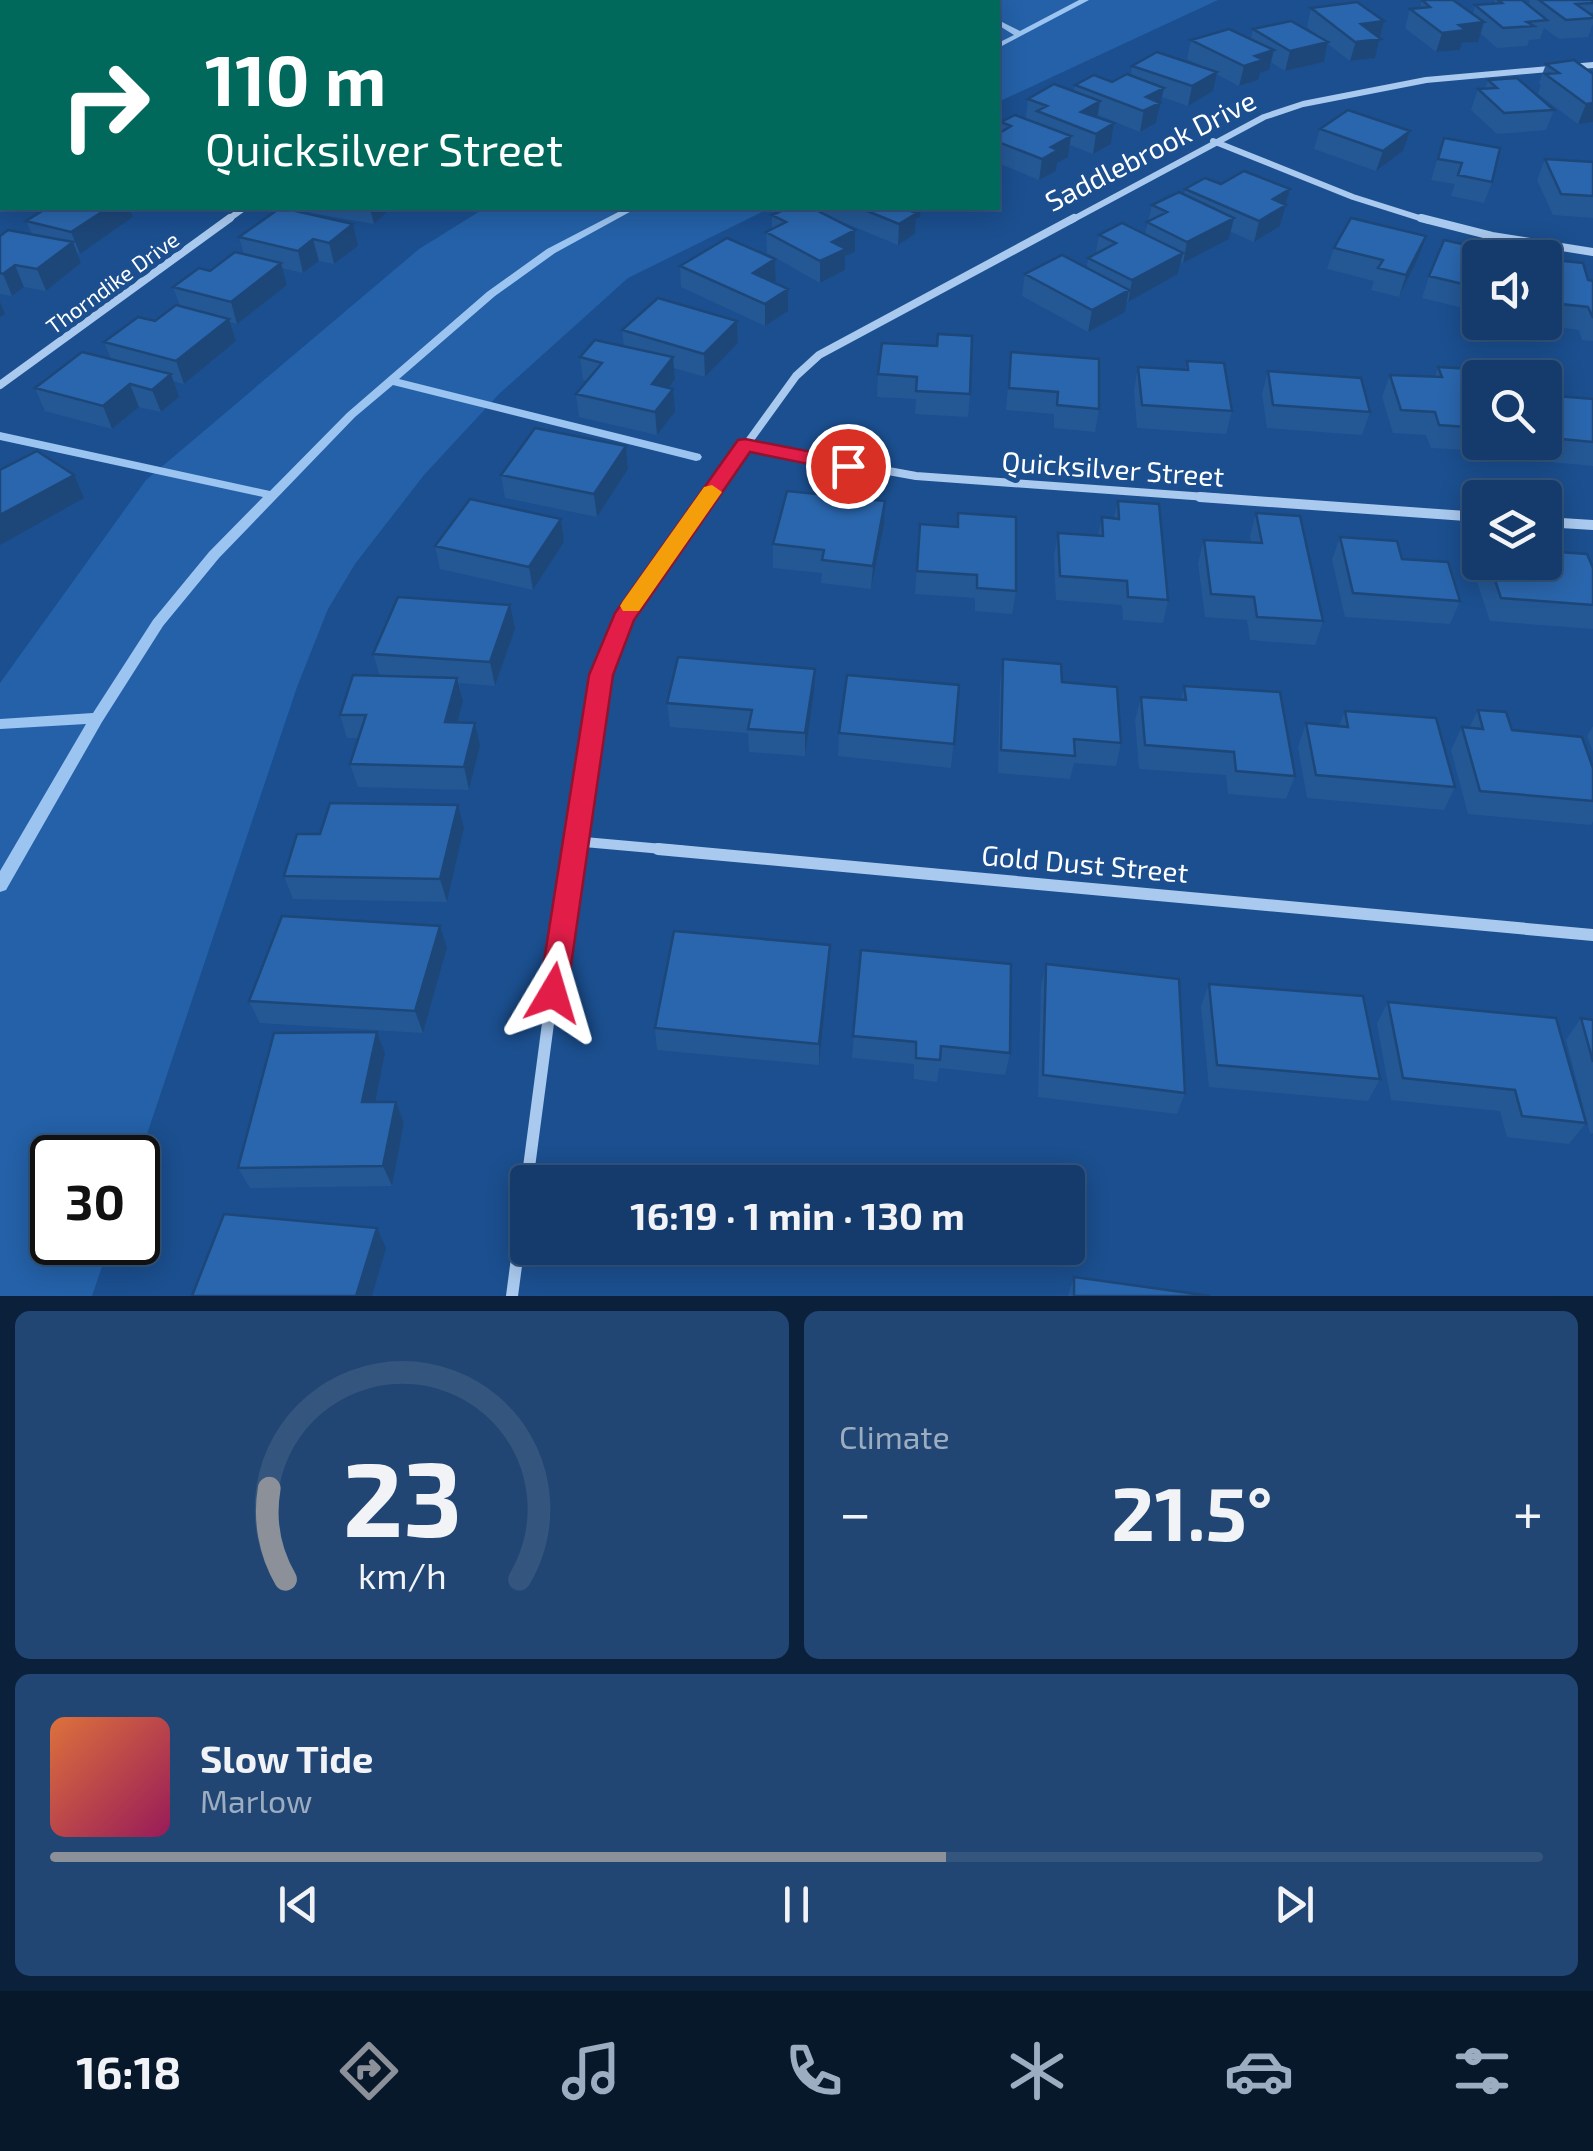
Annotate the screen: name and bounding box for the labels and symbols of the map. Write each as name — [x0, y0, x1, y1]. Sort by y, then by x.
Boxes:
street label: Saddlebrook Drive — [1039, 82, 1261, 218]
street label: Thorndike Drive — [41, 225, 183, 339]
pin — [806, 424, 891, 509]
street label: Quicksilver Street — [1001, 443, 1225, 493]
street label: Gold Dust Street — [980, 837, 1190, 889]
position arrow — [501, 941, 605, 1045]
speed limit sign: 30 — [30, 1135, 160, 1265]

